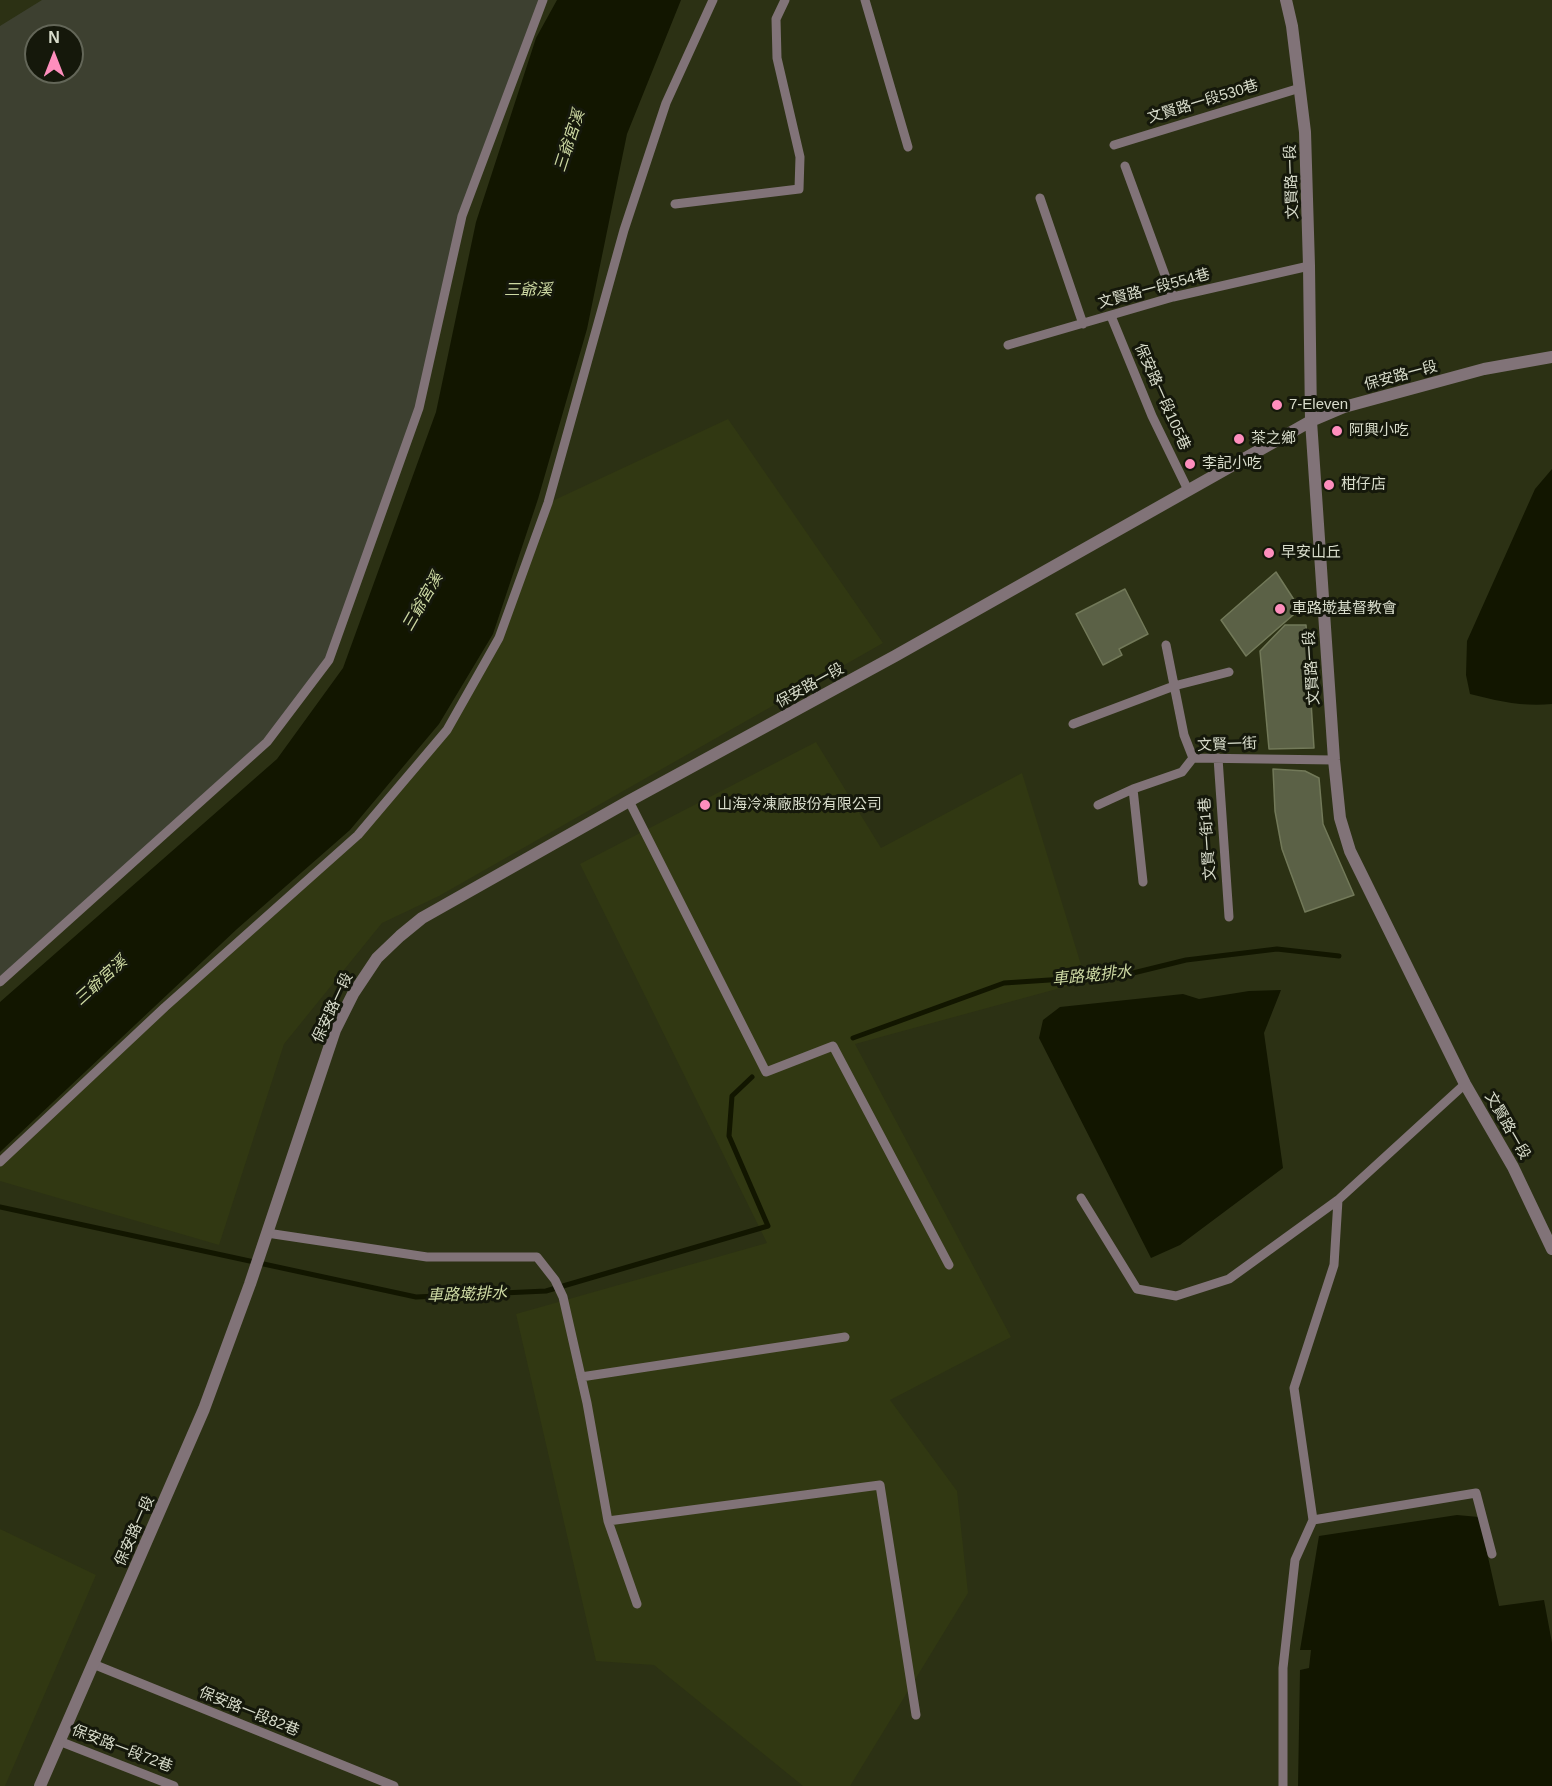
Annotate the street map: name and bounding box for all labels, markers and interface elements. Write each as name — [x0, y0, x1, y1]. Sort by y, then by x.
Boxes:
north arrow — [24, 24, 84, 84]
text: N — [48, 29, 60, 46]
street label: 文賢路一段530巷 — [1145, 77, 1261, 127]
water label: 三爺宮溪 — [551, 108, 589, 174]
street label: 文賢路一段 — [1282, 144, 1302, 220]
street label: 文賢路一段554巷 — [1096, 265, 1212, 313]
water label: 三爺溪 — [504, 281, 552, 301]
street label: 保安路一段105巷 — [1130, 341, 1194, 453]
street label: 保安路一段 — [1362, 358, 1440, 394]
place label: 7-Eleven — [1289, 396, 1348, 414]
marker: 7-Eleven — [1270, 398, 1284, 412]
place label: 阿興小吃 — [1349, 422, 1409, 440]
marker: 阿興小吃 — [1330, 424, 1344, 438]
place label: 茶之鄉 — [1251, 430, 1296, 448]
marker: 茶之鄉 — [1232, 432, 1246, 446]
place label: 李記小吃 — [1202, 455, 1262, 473]
marker: 李記小吃 — [1183, 457, 1197, 471]
place label: 柑仔店 — [1341, 476, 1386, 494]
marker: 柑仔店 — [1322, 478, 1336, 492]
place label: 早安山丘 — [1281, 544, 1341, 562]
marker: 早安山丘 — [1262, 546, 1276, 560]
water label: 三爺宮溪 — [399, 569, 447, 635]
place label: 車路墘基督教會 — [1292, 600, 1397, 618]
marker: 車路墘基督教會 — [1273, 602, 1287, 616]
street label: 文賢路一段 — [1300, 630, 1324, 706]
street label: 保安路一段 — [773, 660, 847, 712]
street label: 文賢一街 — [1197, 735, 1257, 755]
place label: 山海冷凍廠股份有限公司 — [717, 796, 882, 814]
street label: 文賢一街1巷 — [1196, 797, 1220, 881]
marker: 山海冷凍廠股份有限公司 — [698, 798, 712, 812]
water label: 三爺宮溪 — [71, 952, 131, 1010]
water label: 車路墘排水 — [1051, 962, 1133, 990]
street label: 保安路一段 — [309, 970, 357, 1046]
street label: 文賢路一段 — [1480, 1089, 1534, 1163]
water label: 車路墘排水 — [427, 1284, 507, 1306]
street label: 保安路一段 — [112, 1493, 158, 1569]
street label: 保安路一段82巷 — [196, 1684, 302, 1740]
street label: 保安路一段72巷 — [69, 1721, 175, 1777]

